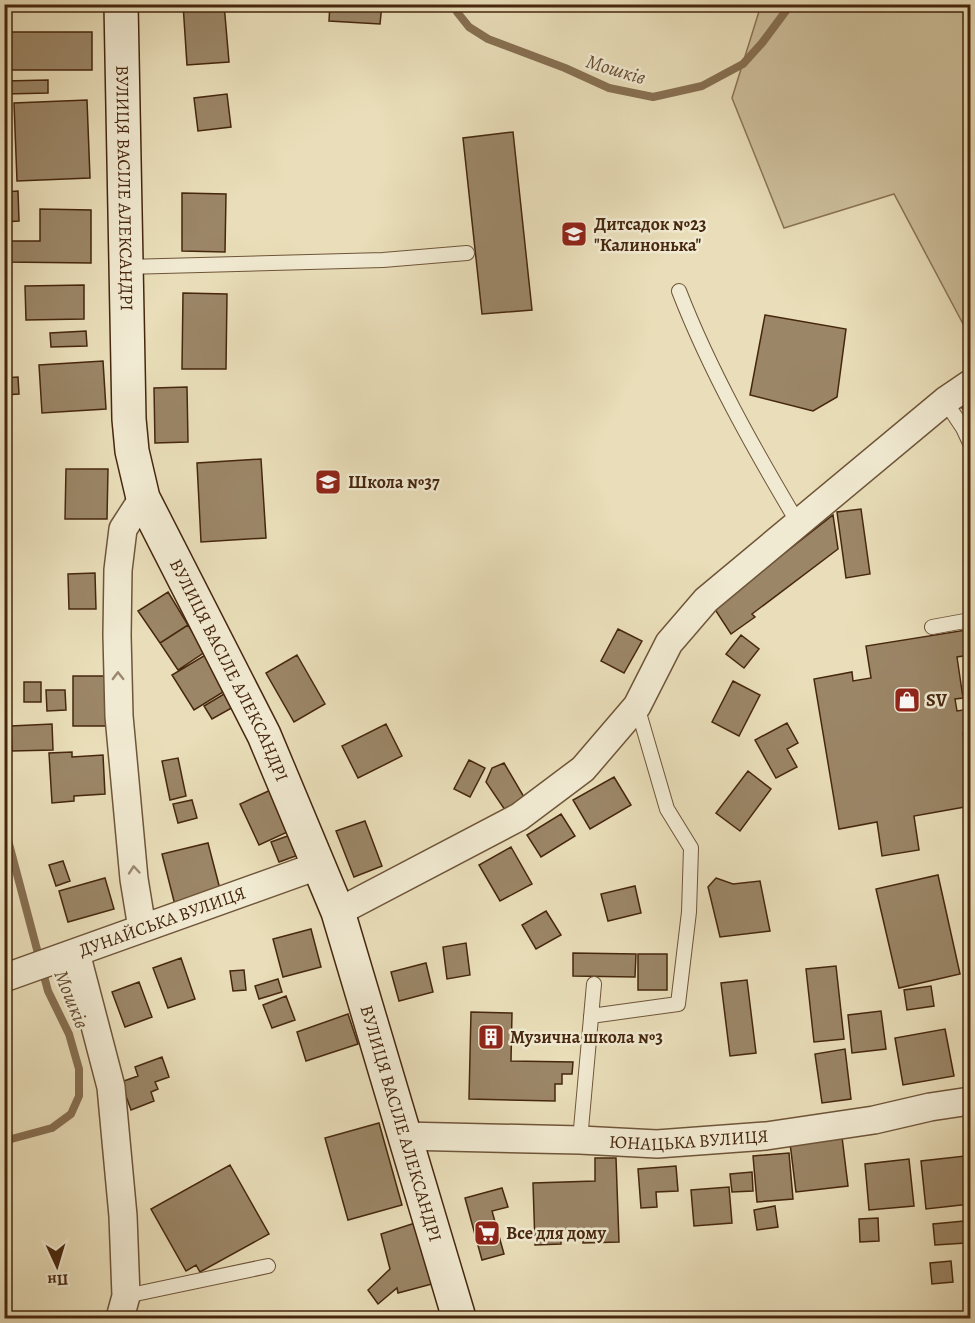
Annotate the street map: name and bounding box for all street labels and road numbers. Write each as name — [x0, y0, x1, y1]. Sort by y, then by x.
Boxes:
street label: ВУЛИЦЯ ВАСІЛЕ АЛЕКСАНДРІ — [110, 65, 139, 311]
street label: ВУЛИЦЯ ВАСІЛЕ АЛЕКСАНДРІ — [164, 555, 294, 785]
street label: ДУНАЙСЬКА ВУЛИЦЯ — [76, 881, 249, 962]
street label: ВУЛИЦЯ ВАСІЛЕ АЛЕКСАНДРІ — [354, 1002, 448, 1245]
street label: ЮНАЦЬКА ВУЛИЦЯ — [609, 1124, 769, 1156]

